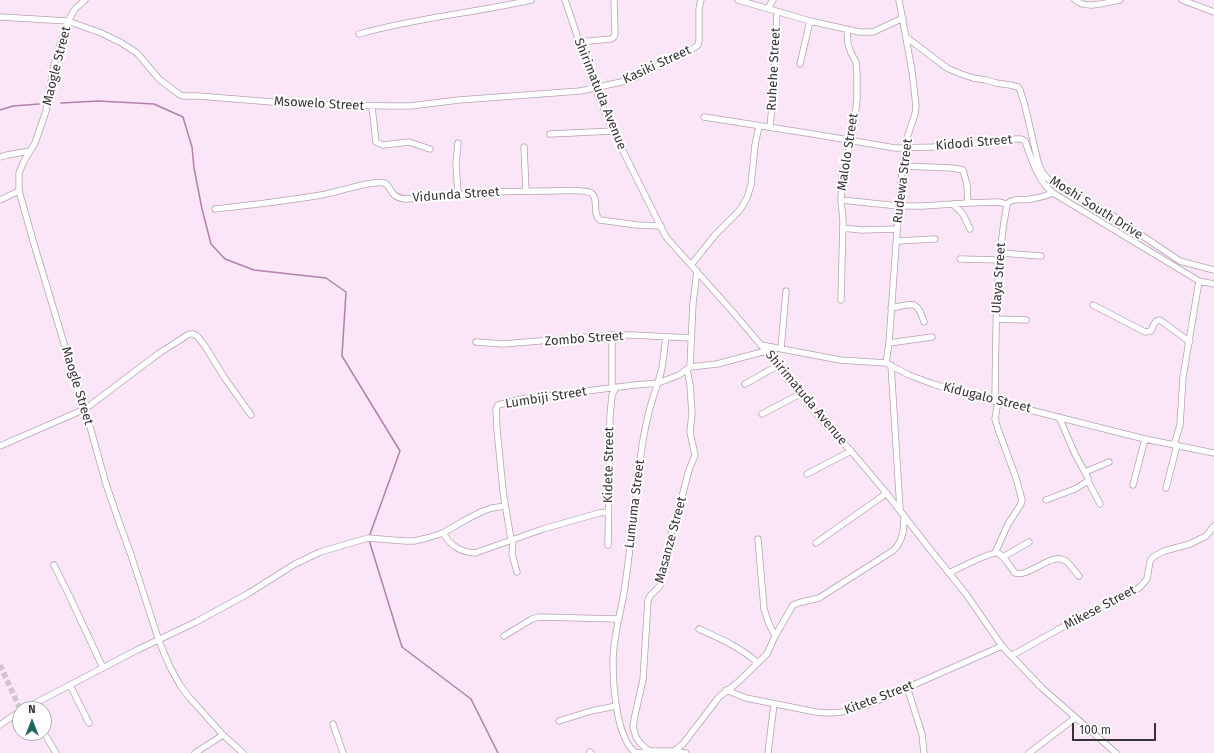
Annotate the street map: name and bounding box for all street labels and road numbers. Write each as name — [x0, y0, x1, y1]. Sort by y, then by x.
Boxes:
street label: Maogle Street — [40, 25, 74, 107]
street label: Ruhehe Street — [764, 27, 784, 111]
street label: Shirimatuda Avenue — [570, 36, 630, 152]
street label: Kasiki Street — [620, 42, 694, 88]
street label: Msowelo Street — [274, 94, 364, 114]
street label: Malolo Street — [834, 112, 862, 192]
street label: Kidodi Street — [935, 132, 1013, 154]
street label: Rudewa Street — [890, 138, 916, 224]
street label: Moshi South Drive — [1047, 173, 1145, 243]
street label: Vidunda Street — [412, 184, 500, 206]
street label: Ulaya Street — [989, 242, 1009, 314]
street label: Zombo Street — [544, 328, 624, 350]
street label: Maogle Street — [58, 345, 96, 427]
street label: Shirimatuda Avenue — [762, 347, 850, 449]
street label: Kidugalo Street — [941, 380, 1033, 416]
street label: Lumbiji Street — [504, 384, 588, 412]
street label: Kidete Street — [601, 427, 617, 503]
street label: Lumuma Street — [622, 459, 648, 549]
street label: Masanze Street — [652, 495, 690, 585]
street label: Mikese Street — [1061, 583, 1139, 633]
street label: Kitete Street — [842, 678, 916, 718]

